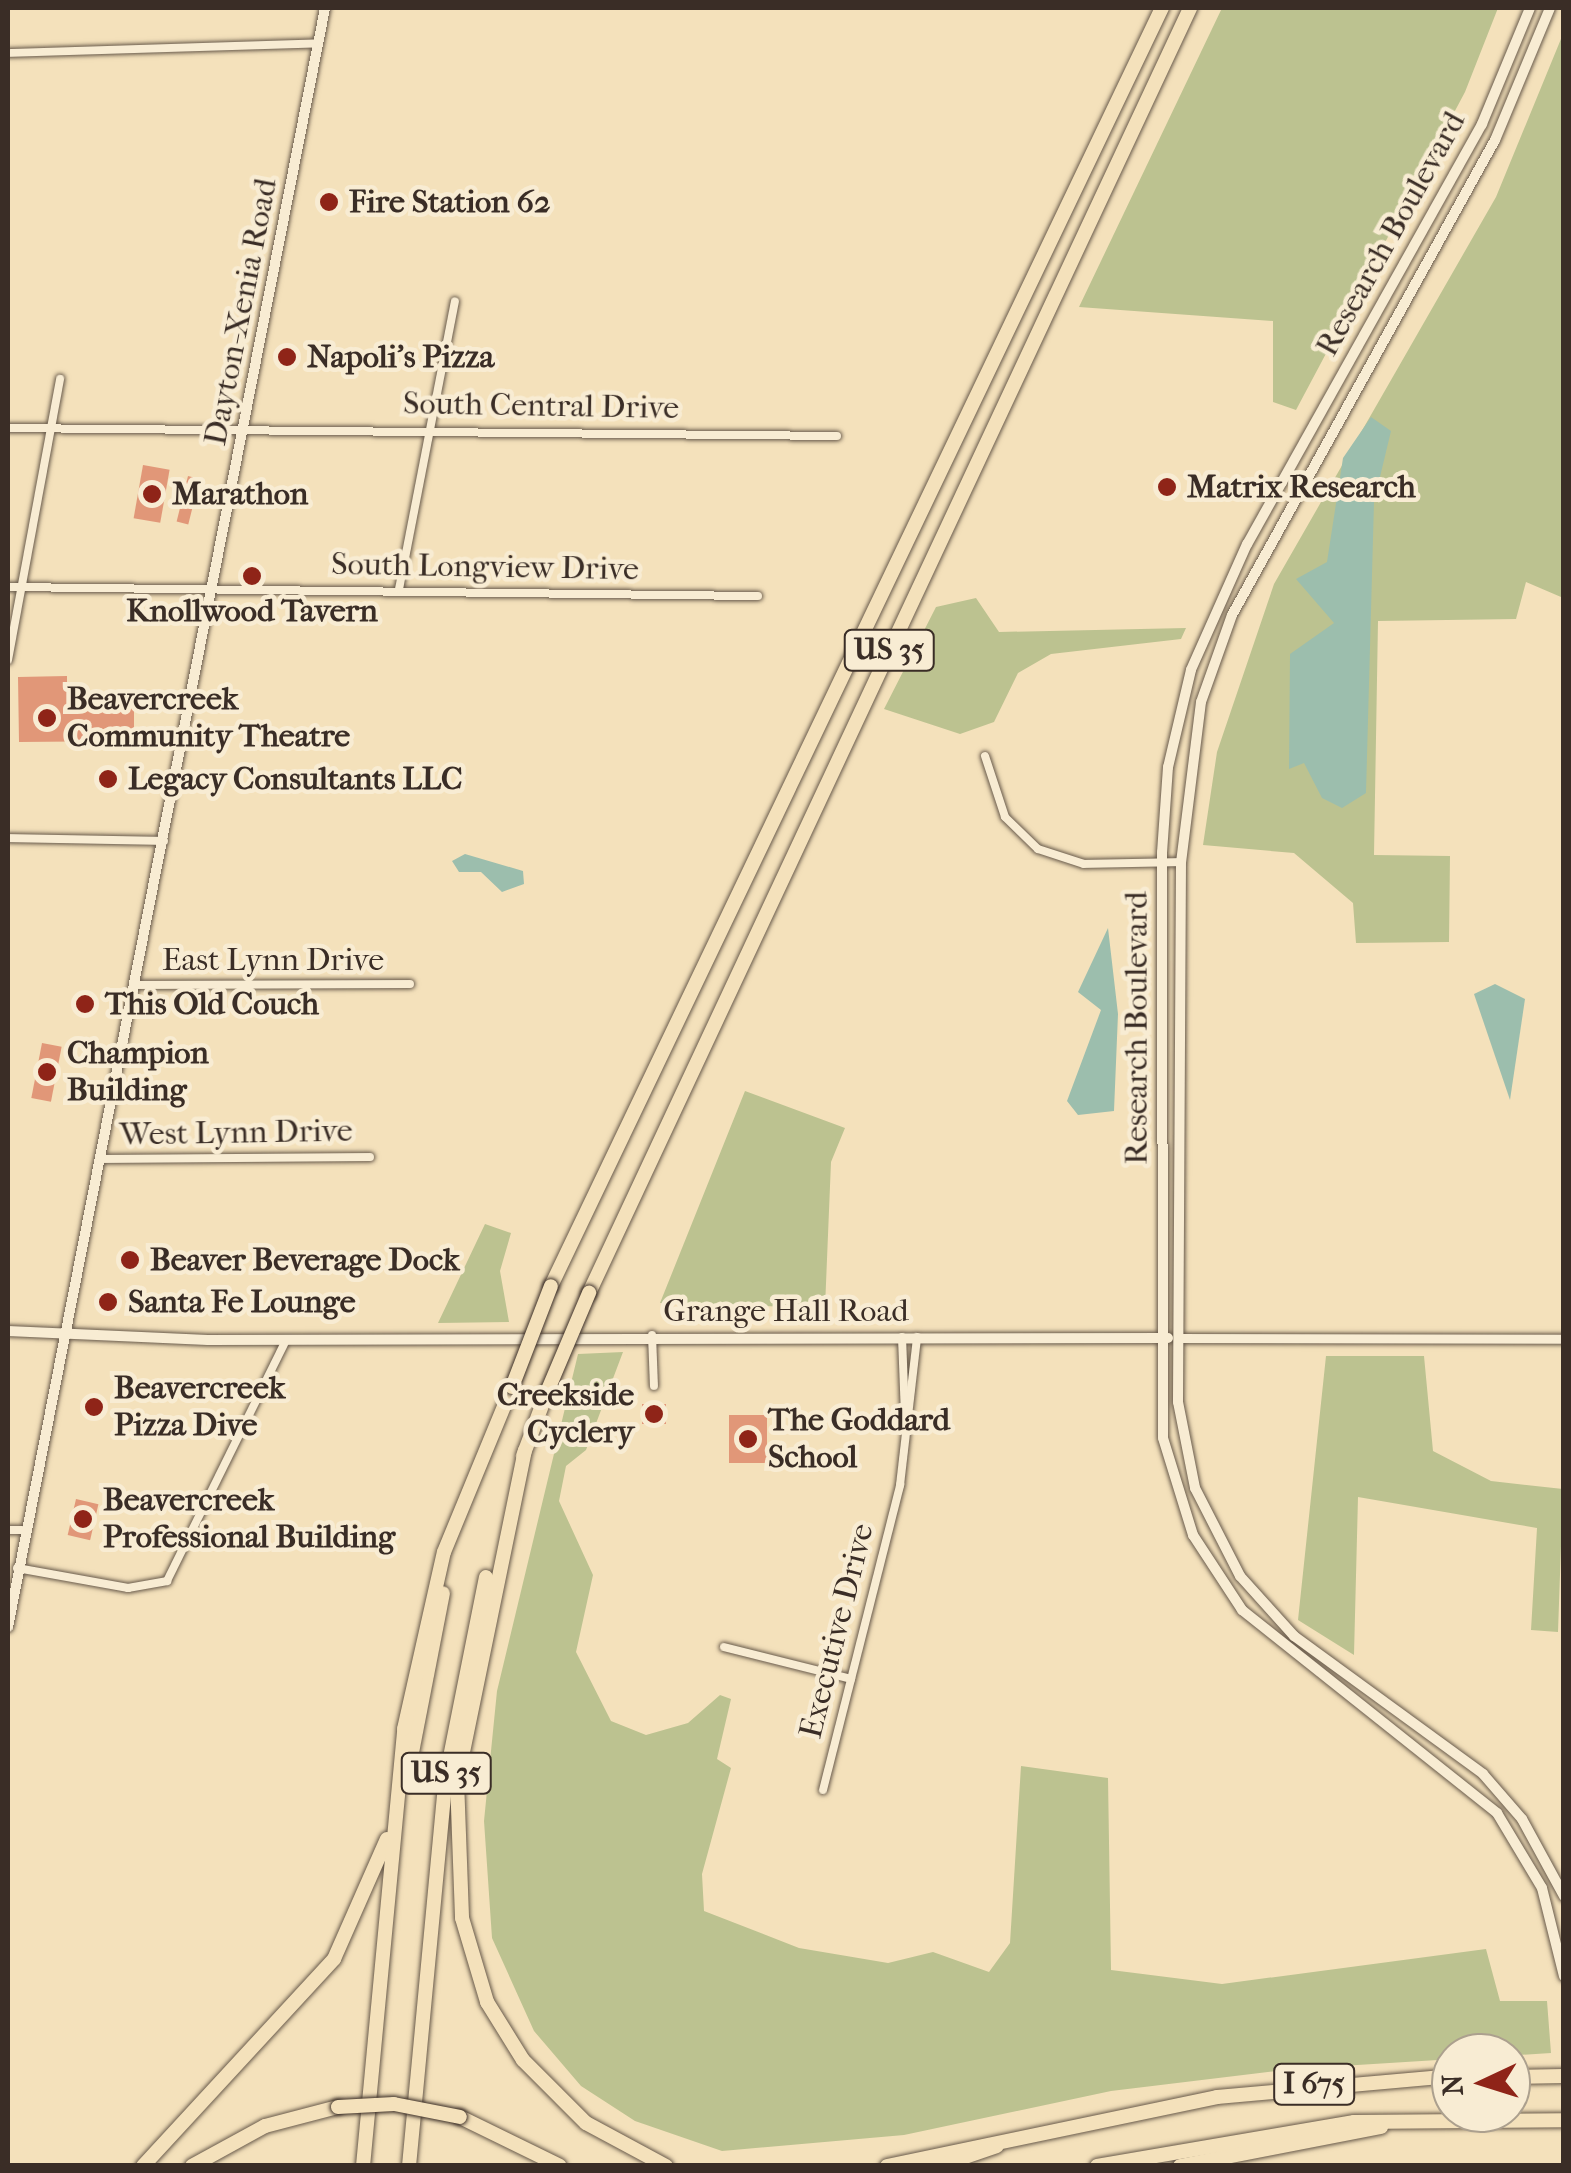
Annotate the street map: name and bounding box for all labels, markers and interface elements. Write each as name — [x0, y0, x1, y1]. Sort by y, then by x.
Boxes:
street label: Research Boulevard — [1308, 105, 1474, 363]
street label: Dayton-Xenia Road — [196, 175, 286, 449]
place label: Fire Station 62 — [349, 183, 550, 221]
marker: Fire Station 62 — [318, 191, 340, 213]
place label: Napoli's Pizza — [307, 338, 494, 376]
marker: Napoli's Pizza — [276, 346, 298, 368]
street label: South Central Drive — [403, 384, 679, 428]
place label: Matrix Research — [1187, 468, 1416, 506]
place label: Marathon — [172, 475, 308, 513]
marker: Matrix Research — [1156, 476, 1178, 498]
marker: Marathon — [141, 483, 163, 505]
street label: South Longview Drive — [331, 545, 639, 589]
marker: Knollwood Tavern — [241, 565, 263, 587]
place label: Knollwood Tavern — [126, 592, 378, 630]
road number: US 35 — [842, 625, 936, 675]
place label: Beavercreek Community Theatre — [67, 681, 350, 756]
marker: Beavercreek Community Theatre — [36, 707, 58, 729]
place label: Legacy Consultants LLC — [128, 760, 462, 798]
marker: Legacy Consultants LLC — [97, 768, 119, 790]
street label: Research Boulevard — [1118, 891, 1156, 1165]
street label: East Lynn Drive — [162, 941, 384, 979]
place label: This Old Couch — [105, 985, 319, 1023]
marker: This Old Couch — [74, 993, 96, 1015]
place label: Champion Building — [67, 1035, 209, 1110]
marker: Champion Building — [36, 1061, 58, 1083]
street label: West Lynn Drive — [119, 1112, 353, 1154]
place label: Beaver Beverage Dock — [150, 1241, 459, 1279]
marker: Beaver Beverage Dock — [119, 1249, 141, 1271]
place label: Santa Fe Lounge — [128, 1283, 355, 1321]
marker: Santa Fe Lounge — [97, 1291, 119, 1313]
street label: Grange Hall Road — [663, 1292, 909, 1330]
place label: Beavercreek Pizza Dive — [114, 1370, 285, 1445]
place label: Creekside Cyclery — [497, 1377, 634, 1452]
marker: Beavercreek Pizza Dive — [83, 1396, 105, 1418]
place label: The Goddard School — [768, 1402, 950, 1477]
marker: Creekside Cyclery — [643, 1403, 665, 1425]
marker: The Goddard School — [737, 1428, 759, 1450]
place label: Beavercreek Professional Building — [103, 1482, 395, 1557]
marker: Beavercreek Professional Building — [72, 1508, 94, 1530]
street label: Executive Drive — [792, 1520, 882, 1742]
road number: US 35 — [398, 1748, 494, 1798]
north arrow — [1431, 2033, 1531, 2133]
road number: I 675 — [1272, 2059, 1356, 2109]
text: N — [1435, 2073, 1470, 2097]

